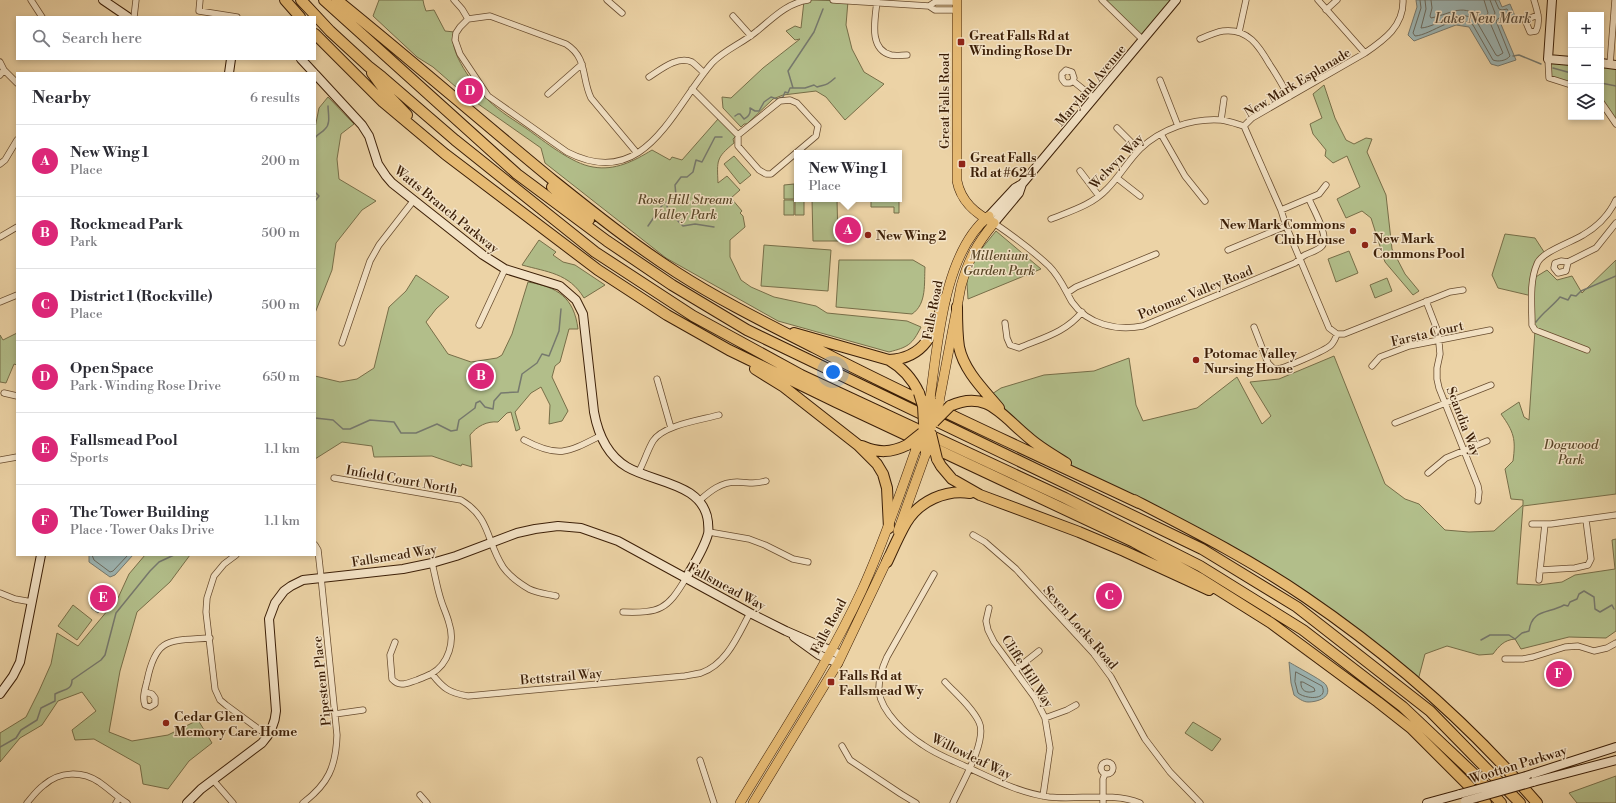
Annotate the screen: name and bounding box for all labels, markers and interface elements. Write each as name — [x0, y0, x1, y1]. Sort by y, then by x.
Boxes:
water label: Lake New Mark — [1434, 10, 1531, 28]
map controls — [1568, 12, 1604, 120]
button: + — [1568, 12, 1604, 48]
search box — [16, 16, 316, 60]
icon: search — [30, 27, 52, 49]
place label: Great Falls Rd at Winding Rose Dr — [968, 28, 1073, 59]
text: Search here — [62, 29, 142, 48]
marker: Great Falls Rd at Winding Rose Dr — [956, 37, 966, 47]
street label: Maryland Avenue — [1052, 41, 1130, 130]
street label: New Mark Esplanade — [1241, 44, 1354, 121]
button: − — [1568, 48, 1604, 84]
street label: Great Falls Road — [937, 52, 953, 149]
pin: D — [457, 76, 483, 106]
button: layers — [1568, 84, 1604, 120]
text: Nearby — [32, 87, 91, 109]
text: 6 results — [250, 90, 300, 106]
street label: Welwyn Way — [1086, 130, 1148, 193]
text: New Wing 1 — [70, 143, 149, 162]
popup — [794, 150, 902, 202]
place label: Great Falls Rd at #624 — [970, 150, 1037, 181]
text: A — [40, 153, 50, 169]
text: 200 m — [261, 153, 300, 169]
text: New Wing 1 — [808, 159, 888, 178]
marker: Great Falls Rd at #624 — [957, 159, 967, 169]
text: Place — [70, 162, 102, 178]
street label: Watts Branch Parkway — [390, 162, 502, 257]
text: Place — [808, 178, 841, 194]
park label: Rose Hill Stream Valley Park — [636, 192, 733, 223]
text: Rockmead Park — [70, 215, 183, 234]
pin: A — [835, 215, 861, 245]
place label: New Mark Commons Club House — [1220, 217, 1345, 248]
text: B — [40, 225, 50, 241]
text: 500 m — [262, 225, 300, 241]
marker: New Mark Commons Club House — [1348, 226, 1358, 236]
place label: New Wing 2 — [876, 228, 946, 244]
marker: New Wing 2 — [863, 230, 873, 240]
place label: New Mark Commons Pool — [1373, 231, 1465, 262]
text: Park — [70, 234, 97, 250]
marker: New Mark Commons Pool — [1360, 240, 1370, 250]
park label: Millenium Garden Park — [963, 248, 1035, 279]
street label: Potomac Valley Road — [1136, 262, 1256, 323]
street label: Falls Road — [919, 278, 947, 341]
text: District 1 (Rockville) — [70, 287, 212, 306]
text: C — [40, 297, 50, 313]
text: 500 m — [262, 297, 300, 313]
text: Place — [70, 306, 102, 322]
street label: Farsta Court — [1389, 318, 1465, 350]
place label: Potomac Valley Nursing Home — [1204, 346, 1297, 377]
marker: Potomac Valley Nursing Home — [1191, 355, 1201, 365]
text: Open Space — [70, 359, 154, 378]
pin: B — [468, 361, 494, 391]
your location — [823, 362, 843, 382]
text: D — [40, 369, 50, 385]
text: 650 m — [262, 369, 300, 385]
text: Park · Winding Rose Drive — [70, 378, 221, 394]
street label: Scandia Way — [1443, 384, 1484, 459]
text: Fallsmead Pool — [70, 431, 178, 450]
park label: Dogwood Park — [1543, 437, 1599, 468]
text: E — [40, 441, 50, 457]
text: 1.1 km — [265, 441, 300, 457]
text: Sports — [70, 450, 109, 466]
street label: Infield Court North — [345, 462, 459, 498]
text: The Tower Building — [70, 503, 209, 522]
text: F — [40, 513, 50, 529]
text: 1.1 km — [265, 513, 300, 529]
text: Place · Tower Oaks Drive — [70, 522, 214, 538]
street label: Fallsmead Way — [350, 541, 439, 571]
street label: Fallsmead Way — [685, 560, 769, 614]
pin: C — [1096, 581, 1122, 611]
pin: E — [90, 583, 116, 613]
street label: Seven Locks Road — [1040, 583, 1121, 673]
street label: Falls Road — [808, 595, 850, 657]
street label: Cliffe Hill Way — [998, 632, 1057, 711]
street label: Pipestem Place — [309, 635, 335, 727]
pin: F — [1546, 659, 1572, 689]
street label: Bettstrail Way — [519, 665, 603, 689]
place label: Falls Rd at Fallsmead Wy — [839, 668, 924, 699]
marker: Falls Rd at Fallsmead Wy — [826, 677, 836, 687]
place label: Cedar Glen Memory Care Home — [174, 709, 297, 740]
marker: Cedar Glen Memory Care Home — [161, 718, 171, 728]
street label: Willowleaf Way — [928, 730, 1015, 784]
street label: Wootton Parkway — [1467, 742, 1570, 788]

